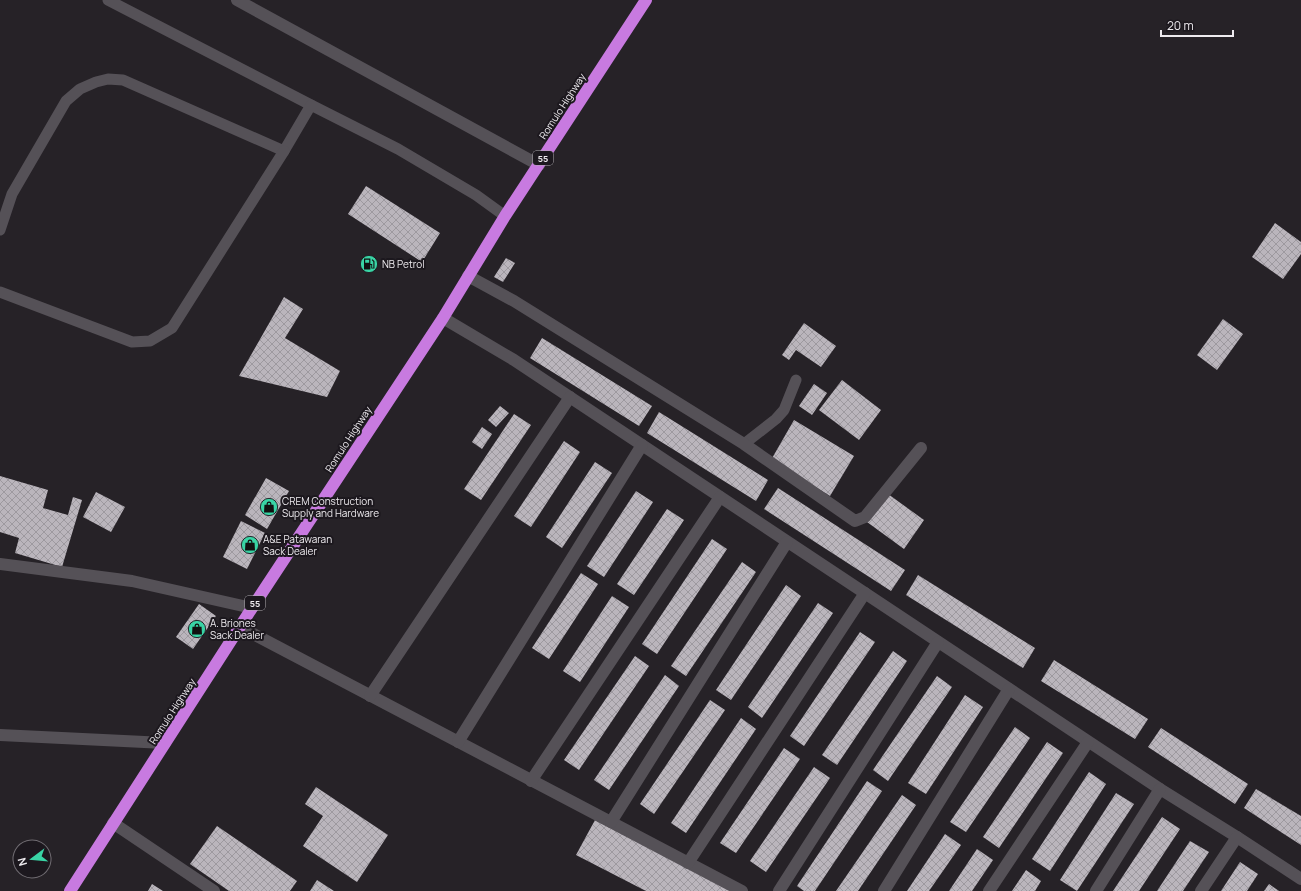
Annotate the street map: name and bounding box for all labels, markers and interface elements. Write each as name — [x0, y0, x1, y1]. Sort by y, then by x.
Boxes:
scale bar — [1161, 12, 1233, 38]
text: 20 m — [1167, 17, 1194, 34]
street label: Romulo Highway — [535, 70, 589, 142]
road number: 55 — [533, 151, 553, 165]
fuel station icon: NB Petrol — [359, 254, 379, 274]
place label: NB Petrol — [382, 257, 425, 271]
street label: Romulo Highway — [321, 403, 375, 475]
place label: CREM Construction Supply and Hardware — [282, 494, 379, 520]
shop icon: CREM Construction Supply and Hardware — [259, 497, 279, 517]
place label: A&E Patawaran Sack Dealer — [263, 532, 332, 558]
shop icon: A&E Patawaran Sack Dealer — [240, 535, 260, 555]
road number: 55 — [245, 596, 265, 610]
place label: A. Briones Sack Dealer — [210, 616, 264, 642]
shop icon: A. Briones Sack Dealer — [187, 619, 207, 639]
street label: Romulo Highway — [145, 675, 199, 747]
north arrow — [12, 839, 52, 879]
text: N — [14, 856, 30, 868]

